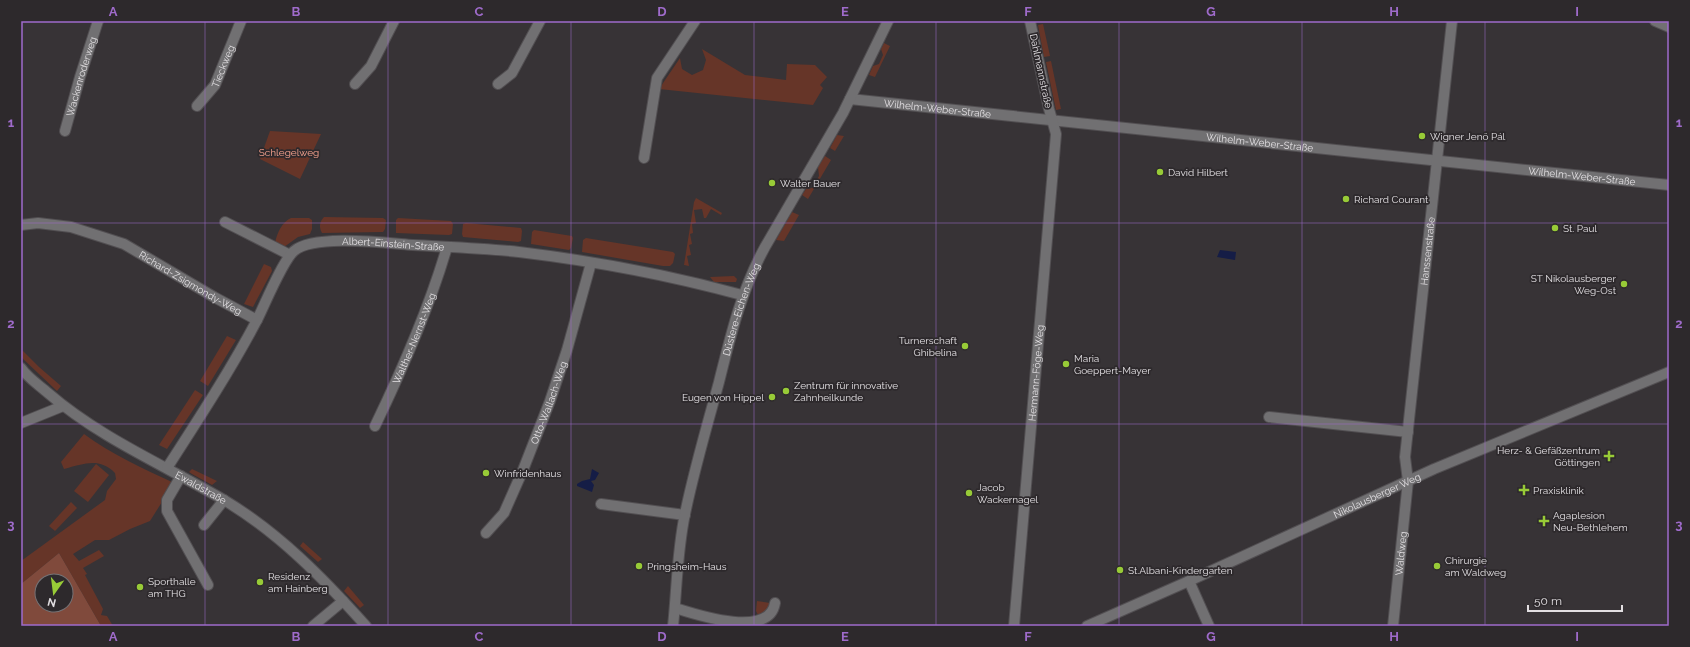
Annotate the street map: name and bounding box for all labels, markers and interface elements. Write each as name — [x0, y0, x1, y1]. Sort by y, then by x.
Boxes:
text: A — [109, 4, 118, 19]
text: B — [292, 4, 301, 19]
text: C — [475, 4, 484, 19]
text: D — [657, 4, 667, 19]
text: E — [841, 4, 849, 19]
text: F — [1024, 4, 1032, 19]
text: G — [1206, 4, 1216, 19]
text: H — [1389, 4, 1399, 19]
text: I — [1575, 4, 1579, 19]
street label: Dahlmannstraße — [1028, 33, 1054, 109]
street label: Wackenroderweg — [64, 35, 98, 117]
street label: Tieckweg — [209, 43, 236, 89]
street label: Wilhelm-Weber-Straße — [883, 97, 992, 119]
text: 1 — [8, 115, 15, 130]
text: 1 — [1676, 115, 1683, 130]
street label: Wilhelm-Weber-Straße — [1206, 131, 1314, 153]
marker: Wigner Jenő Pál — [1417, 131, 1427, 141]
place label: Wigner Jenő Pál — [1430, 131, 1506, 142]
park label: Schlegelweg — [259, 147, 319, 158]
street label: Wilhelm-Weber-Straße — [1528, 165, 1636, 187]
marker: David Hilbert — [1155, 167, 1165, 177]
place label: David Hilbert — [1168, 167, 1229, 178]
marker: Walter Bauer — [767, 178, 777, 188]
place label: Walter Bauer — [780, 178, 841, 189]
marker: Richard Courant — [1341, 194, 1351, 204]
place label: Richard Courant — [1354, 194, 1429, 205]
street label: Hanssenstraße — [1418, 216, 1436, 286]
marker: St. Paul — [1550, 223, 1560, 233]
place label: St. Paul — [1563, 223, 1597, 234]
street label: Albert-Einstein-Straße — [342, 235, 445, 252]
street label: Richard-Zsigmondy-Weg — [137, 249, 244, 316]
street label: Düstere-Eichen-Weg — [720, 261, 762, 357]
place label: ST Nikolausberger Weg-Ost — [1531, 273, 1617, 296]
marker: ST Nikolausberger Weg-Ost — [1619, 279, 1629, 289]
street label: Walther-Nernst-Weg — [390, 291, 437, 385]
text: 2 — [7, 316, 15, 331]
text: 2 — [1675, 316, 1683, 331]
street label: Hermann-Föge-Weg — [1026, 324, 1045, 422]
place label: Turnerschaft Ghibelina — [899, 335, 958, 358]
marker: Turnerschaft Ghibelina — [960, 341, 970, 351]
place label: Maria Goeppert-Mayer — [1074, 353, 1151, 376]
marker: Maria Goeppert-Mayer — [1061, 359, 1071, 369]
street label: Otto-Wallach-Weg — [528, 360, 568, 446]
place label: Zentrum für innovative Zahnheilkunde — [794, 380, 898, 403]
marker: Zentrum für innovative Zahnheilkunde — [781, 386, 791, 396]
place label: Eugen von Hippel — [682, 392, 764, 403]
marker: Eugen von Hippel — [767, 392, 777, 402]
place label: Herz- & Gefäßzentrum Göttingen — [1497, 445, 1600, 468]
marker: Herz- & Gefäßzentrum Göttingen — [1603, 450, 1615, 462]
marker: Winfridenhaus — [481, 468, 491, 478]
place label: Winfridenhaus — [494, 468, 562, 479]
street label: Ewaldstraße — [174, 469, 229, 506]
street label: Nikolausberger Weg — [1331, 470, 1422, 520]
place label: Jacob Wackernagel — [977, 482, 1039, 505]
marker: Praxisklinik — [1518, 484, 1530, 496]
place label: Praxisklinik — [1533, 485, 1584, 496]
marker: Jacob Wackernagel — [964, 488, 974, 498]
place label: Agaplesion Neu-Bethlehem — [1553, 510, 1628, 533]
marker: Agaplesion Neu-Bethlehem — [1538, 515, 1550, 527]
text: 3 — [7, 517, 15, 532]
text: 3 — [1675, 517, 1683, 532]
street label: Waldweg — [1393, 531, 1408, 576]
place label: Chirurgie am Waldweg — [1445, 555, 1506, 578]
marker: Pringsheim-Haus — [634, 561, 644, 571]
place label: Pringsheim-Haus — [647, 561, 727, 572]
marker: Chirurgie am Waldweg — [1432, 561, 1442, 571]
marker: St.Albani-Kindergarten — [1115, 565, 1125, 575]
place label: St.Albani-Kindergarten — [1128, 565, 1233, 576]
place label: Residenz am Hainberg — [268, 571, 328, 594]
north arrow — [34, 573, 74, 613]
place label: Sporthalle am THG — [148, 576, 196, 599]
marker: Residenz am Hainberg — [255, 577, 265, 587]
marker: Sporthalle am THG — [135, 582, 145, 592]
scale bar — [1528, 587, 1622, 613]
text: 50 m — [1534, 594, 1562, 608]
text: N — [46, 595, 57, 610]
text: A — [109, 629, 118, 644]
text: B — [292, 629, 301, 644]
text: C — [475, 629, 484, 644]
text: D — [657, 629, 667, 644]
text: E — [841, 629, 849, 644]
text: F — [1024, 629, 1032, 644]
text: G — [1206, 629, 1216, 644]
text: H — [1389, 629, 1399, 644]
text: I — [1575, 629, 1579, 644]

